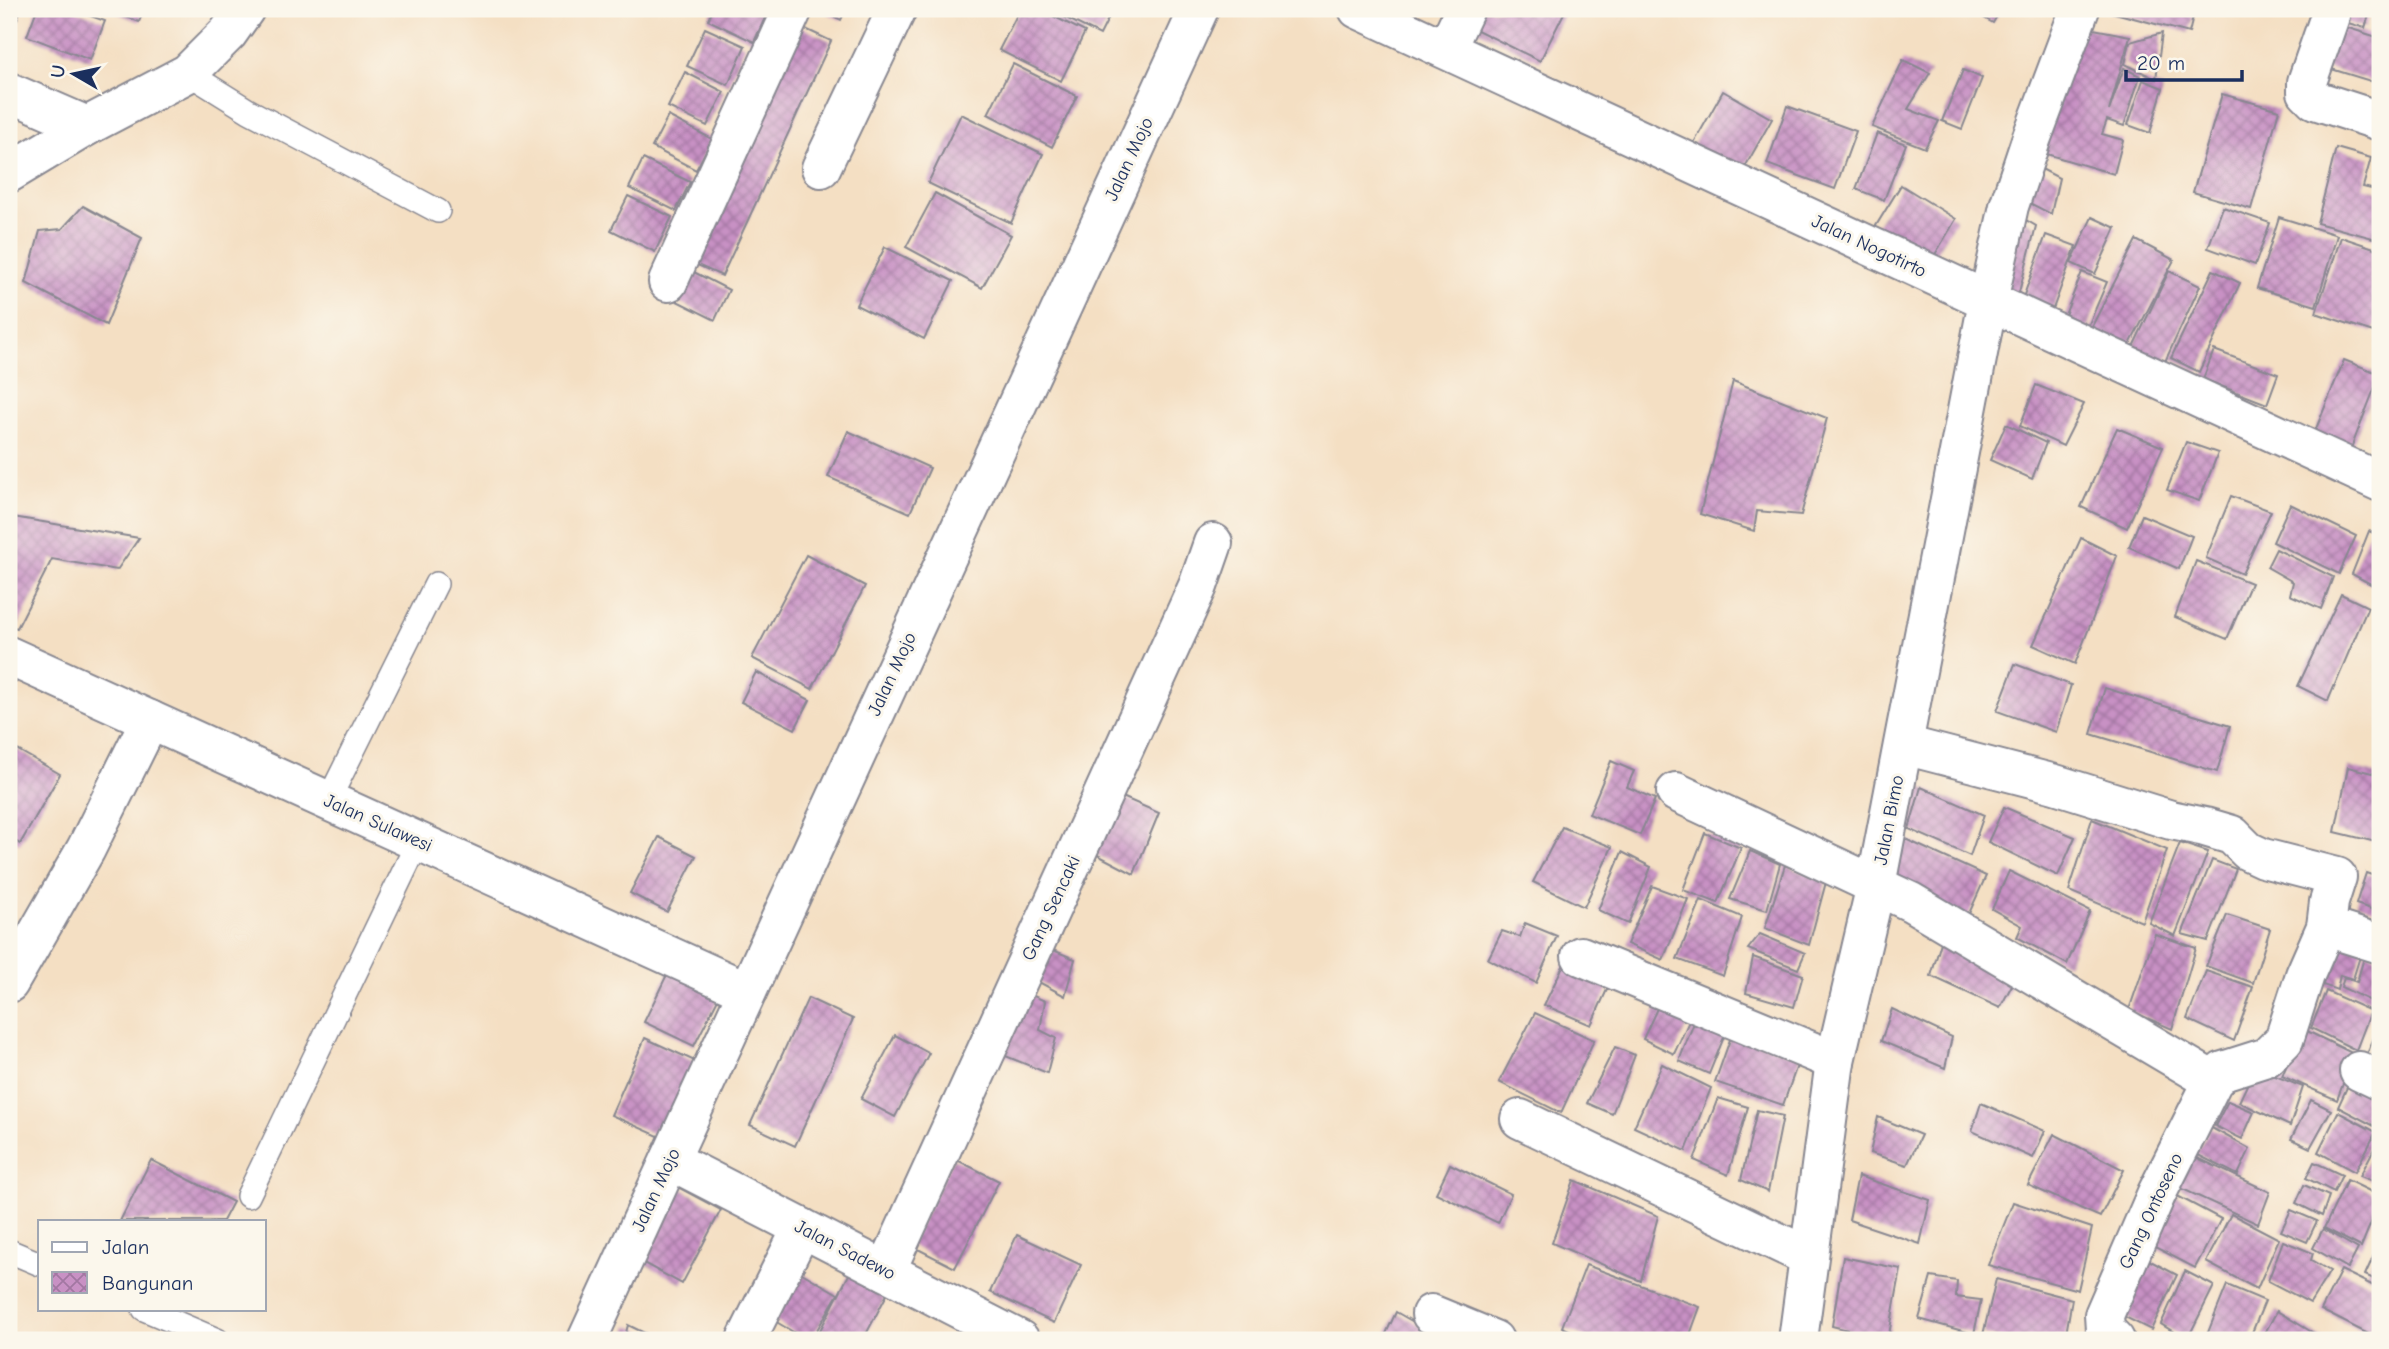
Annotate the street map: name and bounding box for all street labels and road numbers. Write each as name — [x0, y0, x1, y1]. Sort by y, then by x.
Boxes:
street label: Jalan Mojo — [1100, 114, 1158, 204]
street label: Jalan Nogotirto — [1808, 210, 1930, 282]
street label: Jalan Mojo — [863, 629, 921, 719]
street label: Jalan Bimo — [1870, 773, 1908, 867]
street label: Jalan Sulawesi — [320, 789, 436, 857]
street label: Gang Sencaki — [1017, 852, 1085, 964]
street label: Jalan Mojo — [627, 1145, 685, 1235]
street label: Gang Ontoseno — [2114, 1149, 2188, 1273]
street label: Jalan Sadewo — [791, 1215, 899, 1285]

